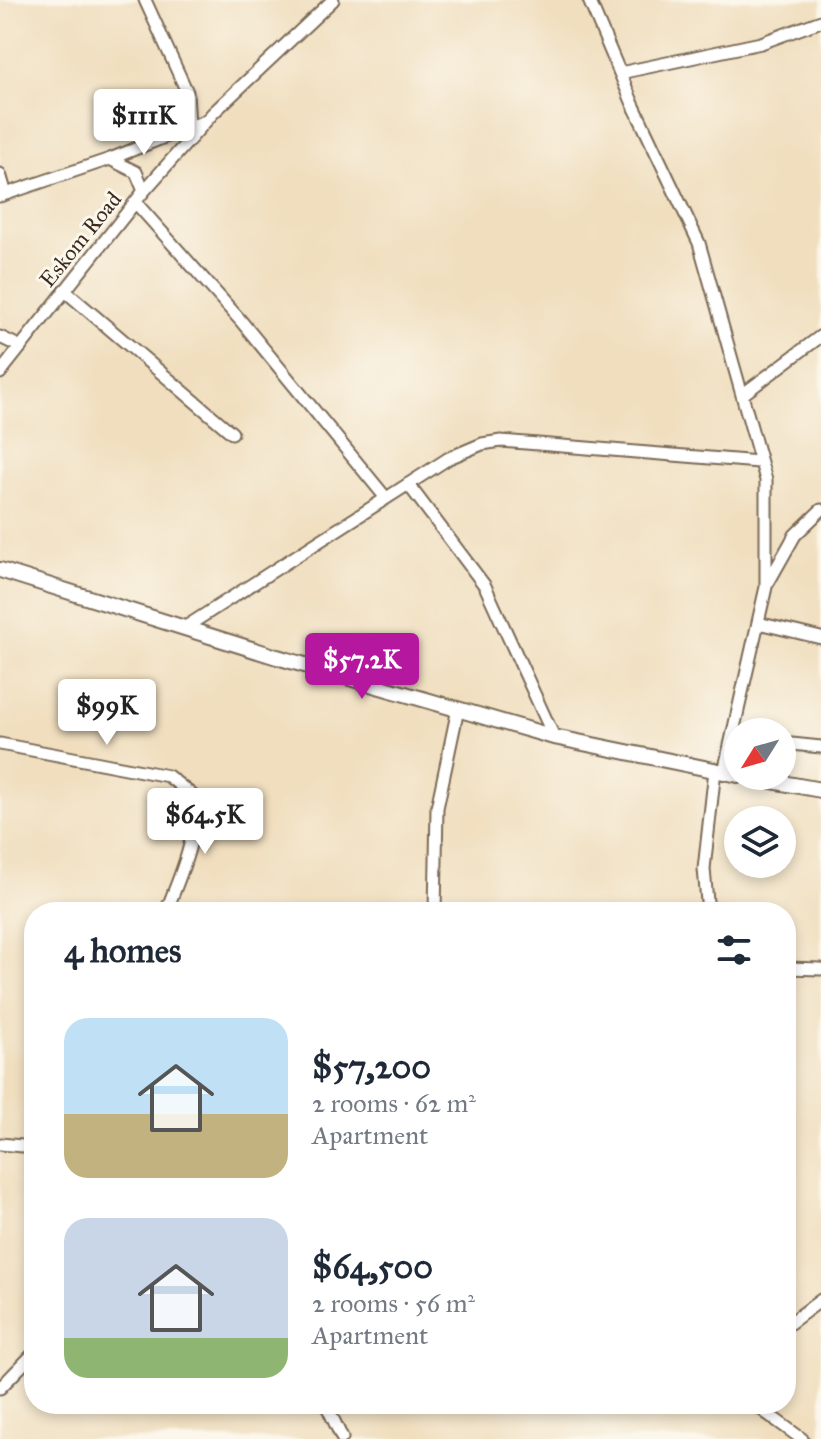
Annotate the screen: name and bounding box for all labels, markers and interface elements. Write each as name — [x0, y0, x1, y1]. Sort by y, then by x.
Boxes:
pin: $111K — [88, 89, 200, 157]
text: $111K — [112, 99, 176, 131]
street label: Eskom Road — [34, 186, 127, 292]
pin: $57.2K — [297, 633, 427, 701]
text: $57.2K — [323, 643, 401, 675]
pin: $99K — [60, 679, 154, 747]
text: $99K — [76, 689, 138, 721]
north arrow — [724, 718, 796, 790]
map controls — [724, 718, 796, 878]
pin: $64.5K — [140, 788, 270, 856]
text: $64.5K — [165, 798, 245, 830]
button: layers — [724, 806, 796, 878]
icon: filters — [712, 928, 756, 972]
text: 4 homes — [64, 930, 181, 971]
text: $57,200 — [312, 1046, 431, 1087]
icon: home — [128, 1050, 224, 1146]
text: 2 rooms · 62 m² — [312, 1087, 476, 1119]
text: Apartment — [312, 1119, 428, 1151]
text: $64,500 — [312, 1246, 433, 1287]
icon: home — [128, 1250, 224, 1346]
text: 2 rooms · 56 m² — [312, 1287, 475, 1319]
text: Apartment — [312, 1319, 428, 1351]

